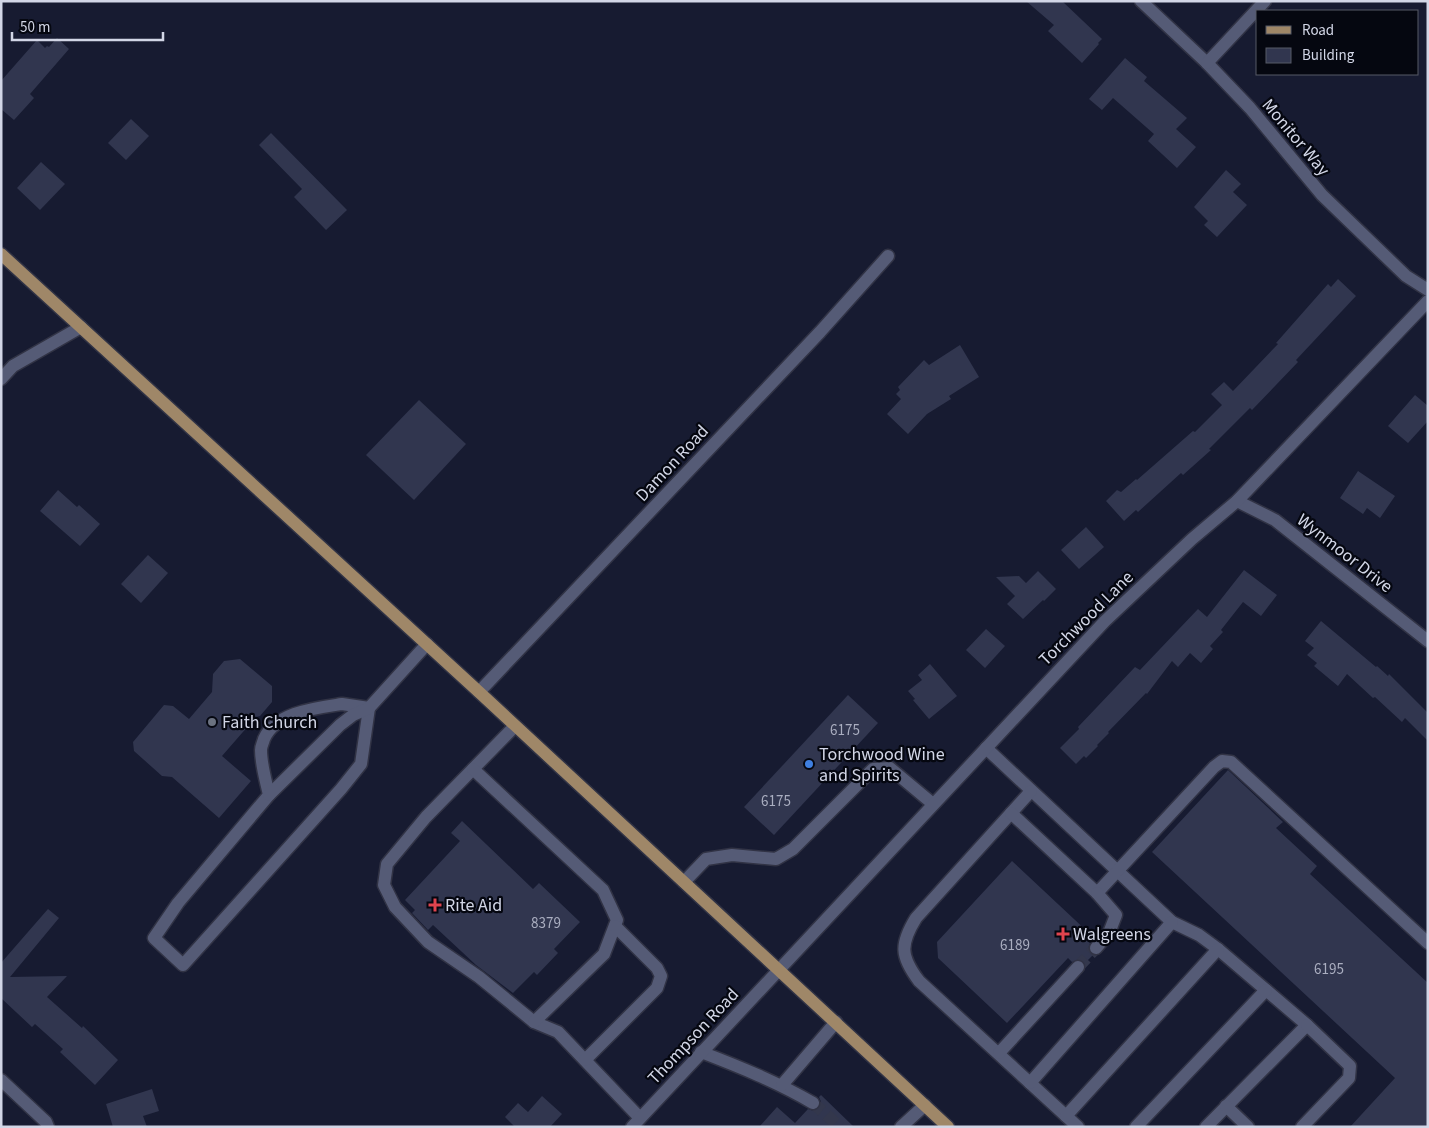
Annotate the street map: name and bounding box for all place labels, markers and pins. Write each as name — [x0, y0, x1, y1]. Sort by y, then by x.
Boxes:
place label: Faith Church — [222, 710, 317, 735]
marker: Faith Church — [206, 716, 218, 728]
place label: Torchwood Wine and Spirits — [819, 742, 945, 788]
marker: Torchwood Wine and Spirits — [803, 758, 815, 770]
place label: Rite Aid — [445, 893, 502, 918]
marker: Rite Aid — [429, 899, 441, 911]
place label: Walgreens — [1073, 922, 1151, 947]
marker: Walgreens — [1057, 928, 1069, 940]

